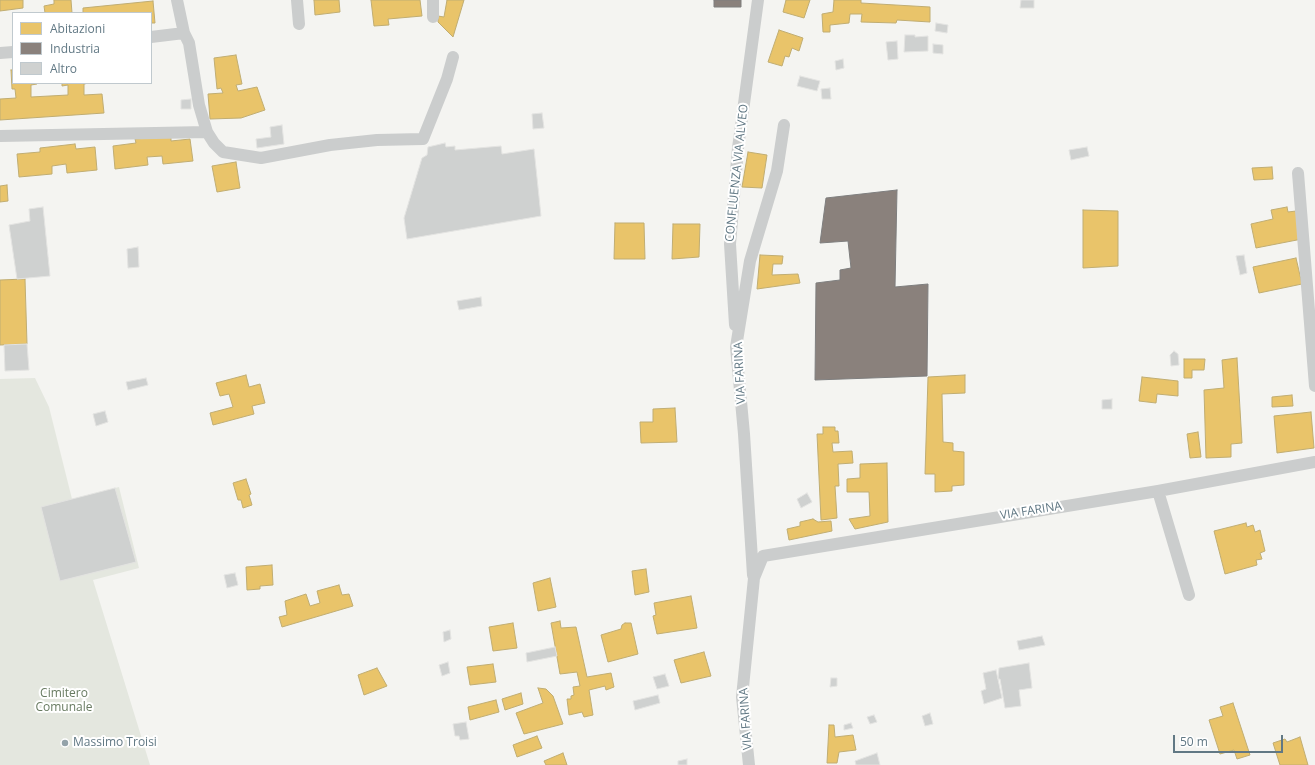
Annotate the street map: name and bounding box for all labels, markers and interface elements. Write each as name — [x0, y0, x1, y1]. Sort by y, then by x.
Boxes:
legend — [12, 12, 152, 84]
text: Abitazioni — [50, 20, 105, 37]
text: Industria — [50, 40, 100, 57]
text: Altro — [50, 60, 77, 77]
street label: CONFLUENZA VIA ALVEO — [723, 103, 751, 243]
street label: VIA FARINA — [731, 341, 749, 405]
street label: VIA FARINA — [999, 499, 1063, 523]
park label: Cimitero Comunale — [35, 687, 93, 715]
street label: VIA FARINA — [737, 687, 755, 751]
scale bar — [1175, 727, 1285, 753]
text: 50 m — [1180, 733, 1208, 750]
place label: Massimo Troisi — [73, 736, 157, 750]
marker: Massimo Troisi — [60, 738, 70, 748]

